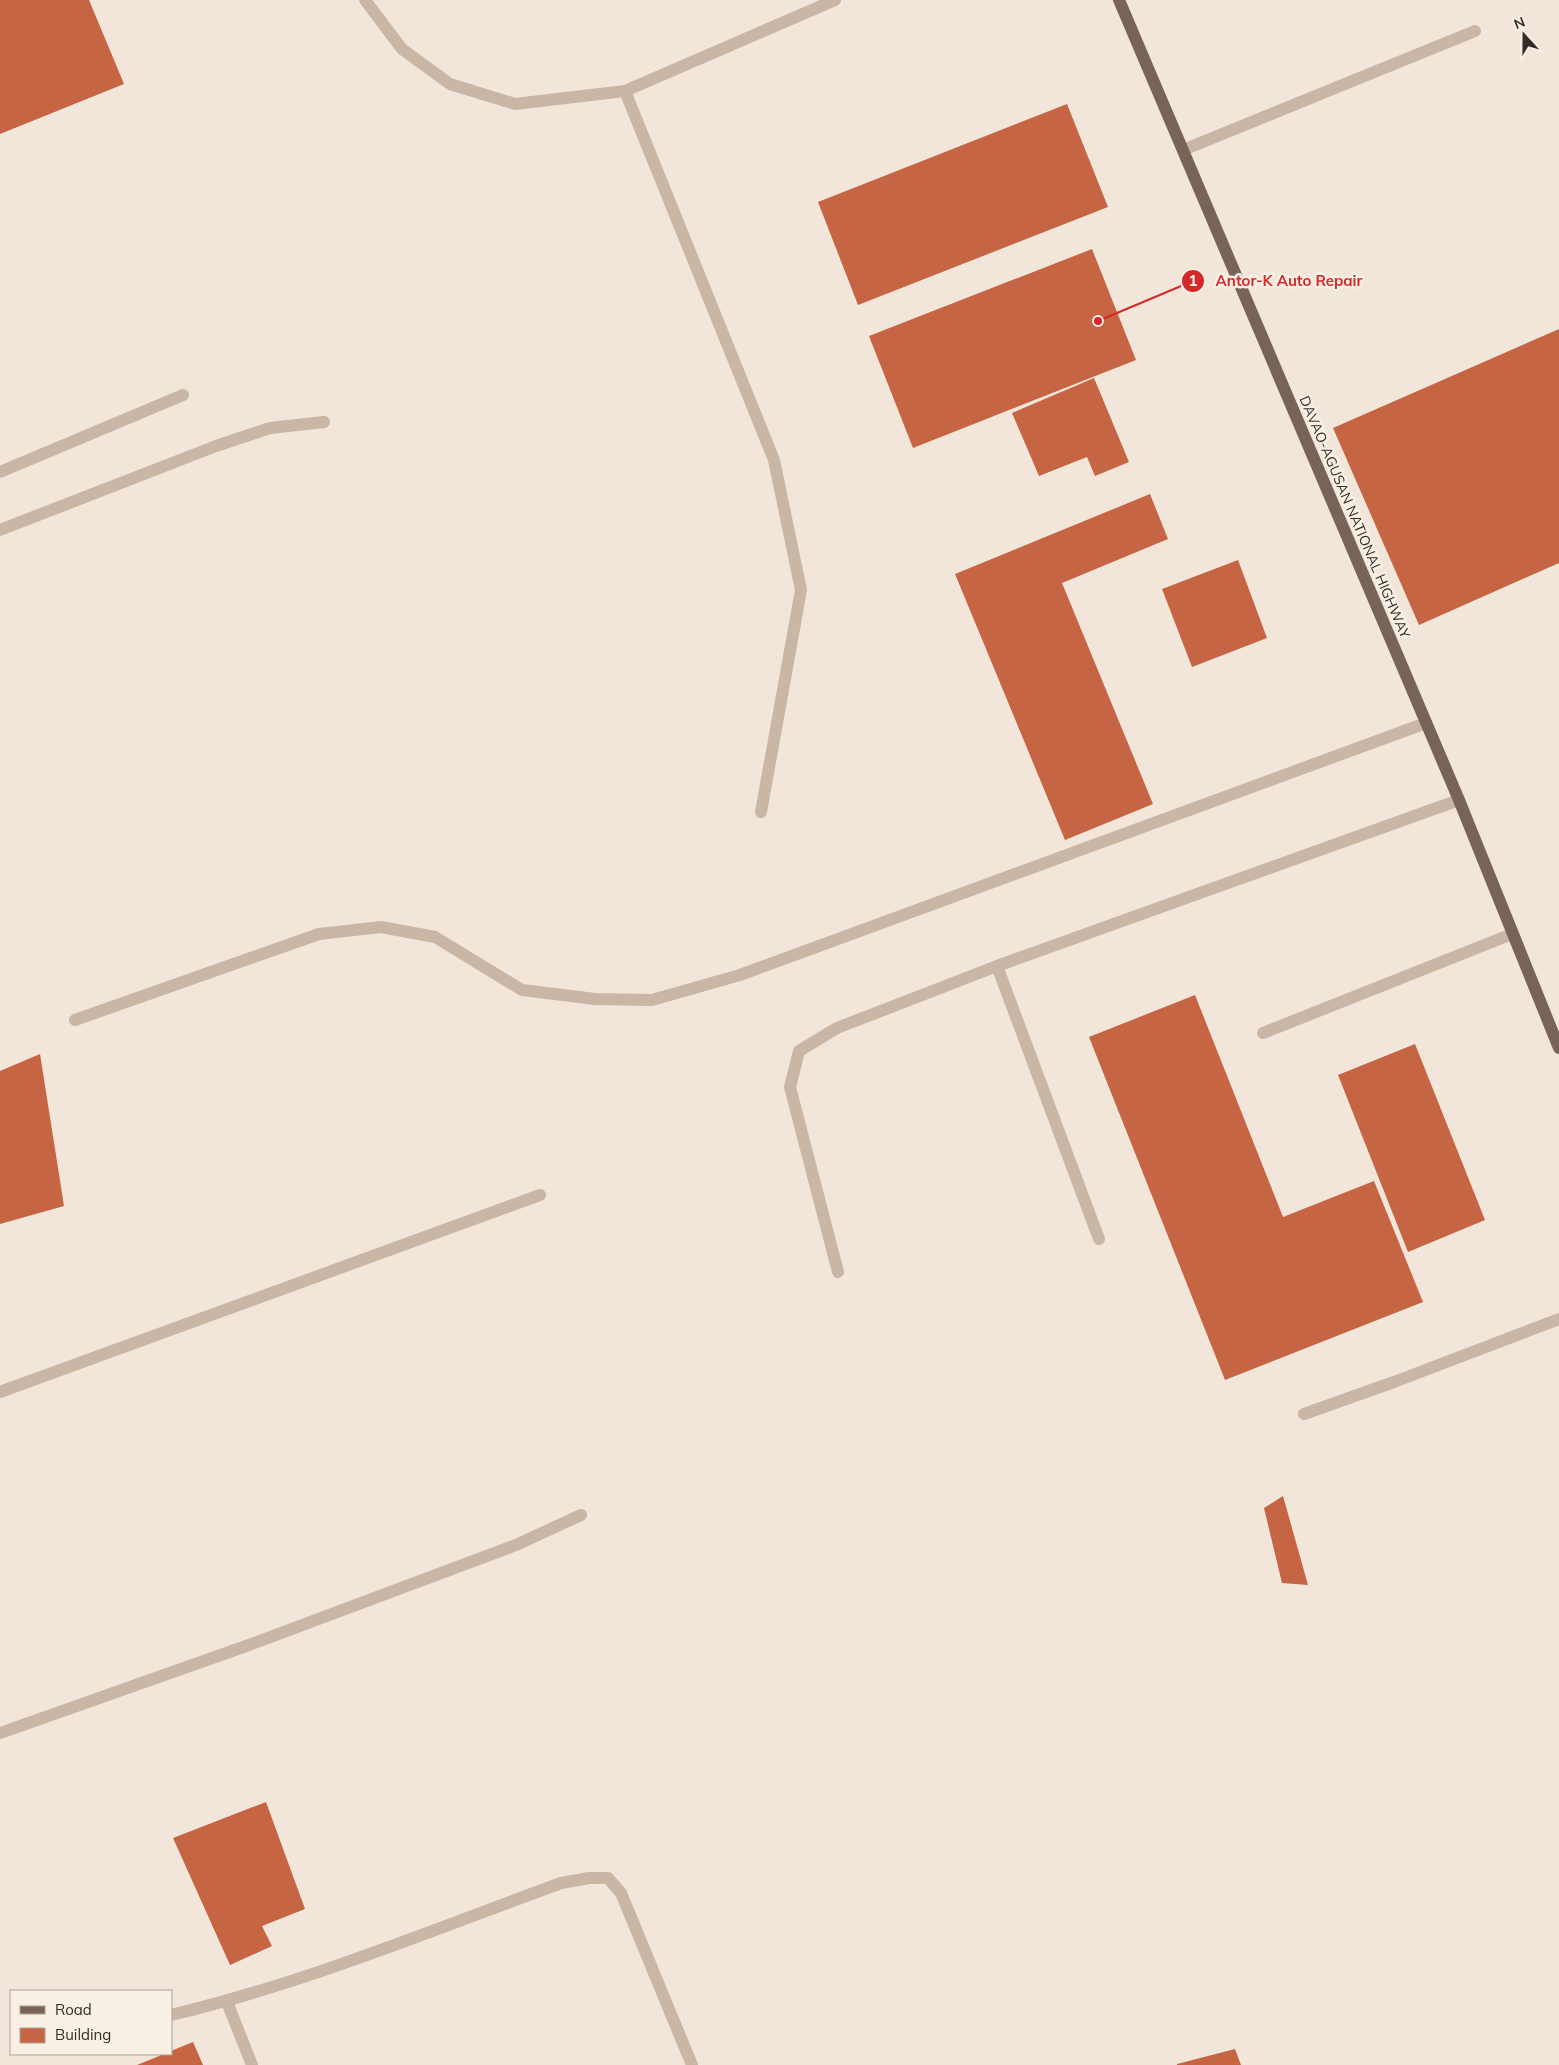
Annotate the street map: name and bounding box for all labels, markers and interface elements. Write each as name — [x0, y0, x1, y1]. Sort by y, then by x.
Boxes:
north arrow — [1499, 10, 1549, 60]
text: N — [1511, 13, 1528, 33]
callout: Antor-K Auto Repair — [1180, 266, 1372, 296]
text: 1 — [1188, 271, 1198, 290]
text: Antor-K Auto Repair — [1216, 271, 1363, 290]
street label: DAVAO-AGUSAN NATIONAL HIGHWAY — [1296, 393, 1415, 641]
legend — [10, 1990, 172, 2055]
text: Road — [55, 2000, 92, 2019]
text: Building — [55, 2025, 111, 2044]

